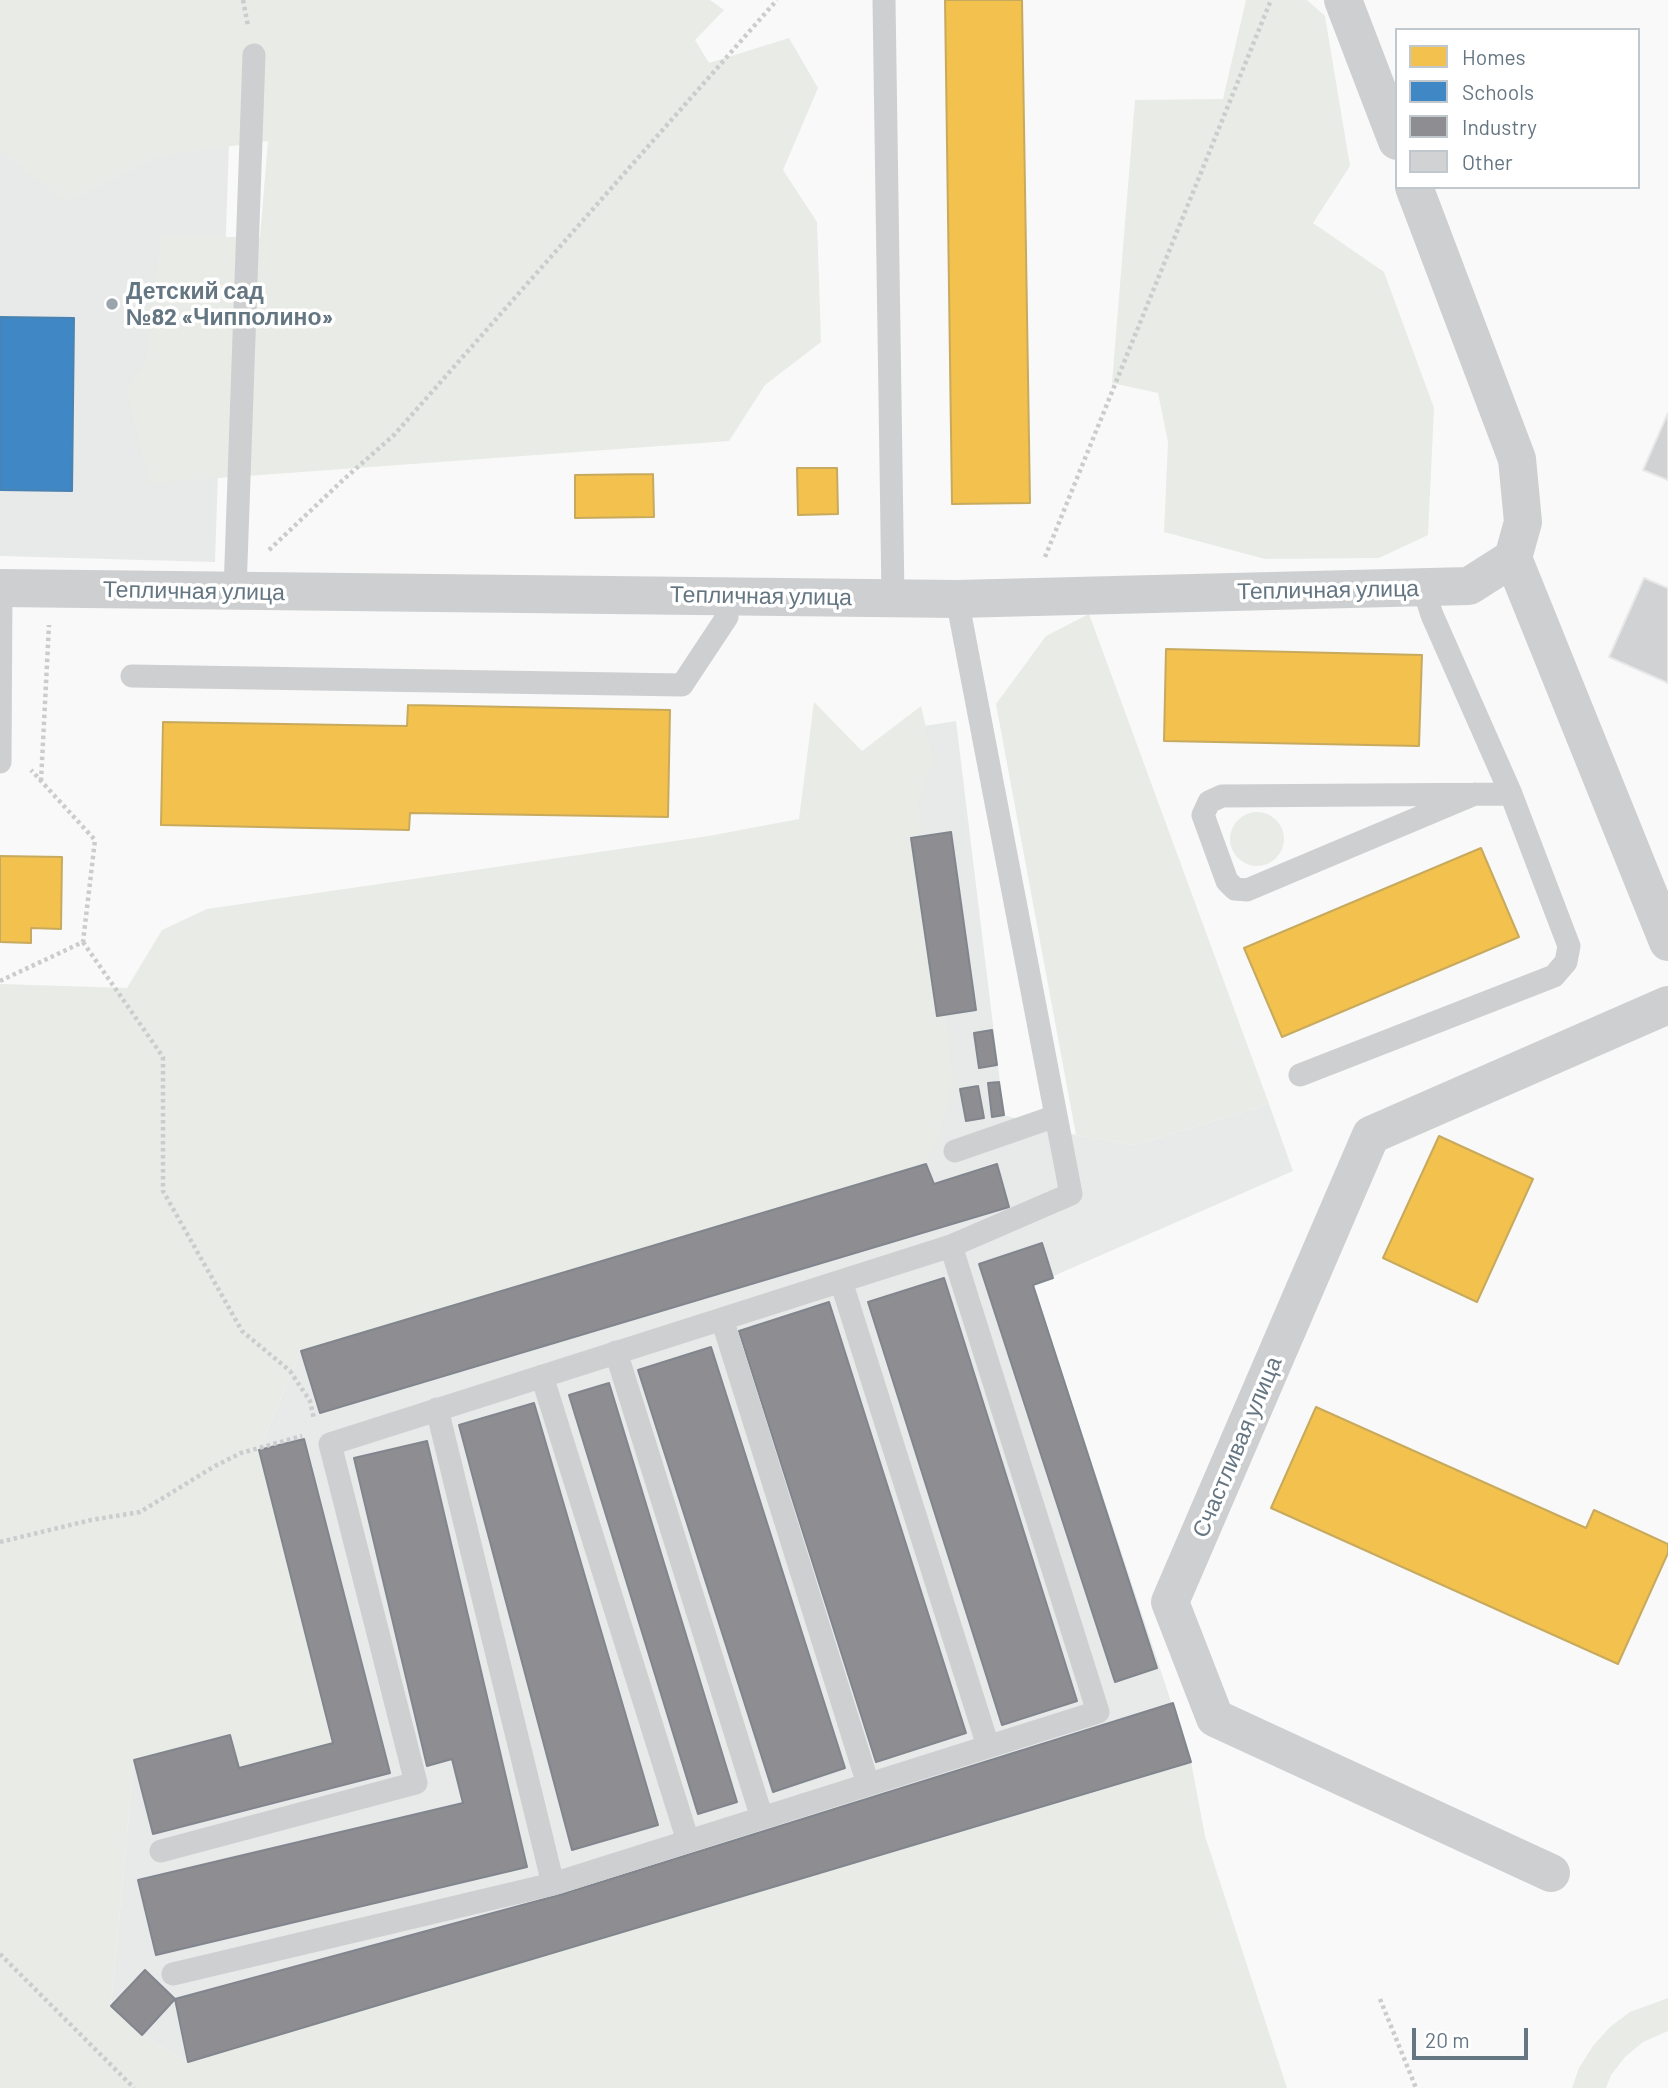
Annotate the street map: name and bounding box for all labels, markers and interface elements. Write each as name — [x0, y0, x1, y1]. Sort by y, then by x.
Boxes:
legend — [1395, 28, 1640, 189]
text: Homes — [1462, 44, 1526, 69]
text: Schools — [1462, 79, 1534, 104]
text: Industry — [1462, 114, 1537, 139]
text: Other — [1462, 149, 1513, 174]
place label: Детский сад №82 «Чипполино» — [126, 277, 333, 331]
marker: Детский сад №82 «Чипполино» — [104, 296, 120, 312]
street label: Тепличная улица — [1237, 575, 1419, 605]
street label: Тепличная улица — [103, 576, 285, 606]
street label: Тепличная улица — [670, 581, 852, 611]
street label: Счастливая улица — [1186, 1352, 1288, 1542]
scale bar — [1416, 2014, 1532, 2058]
text: 20 m — [1425, 2027, 1470, 2052]

